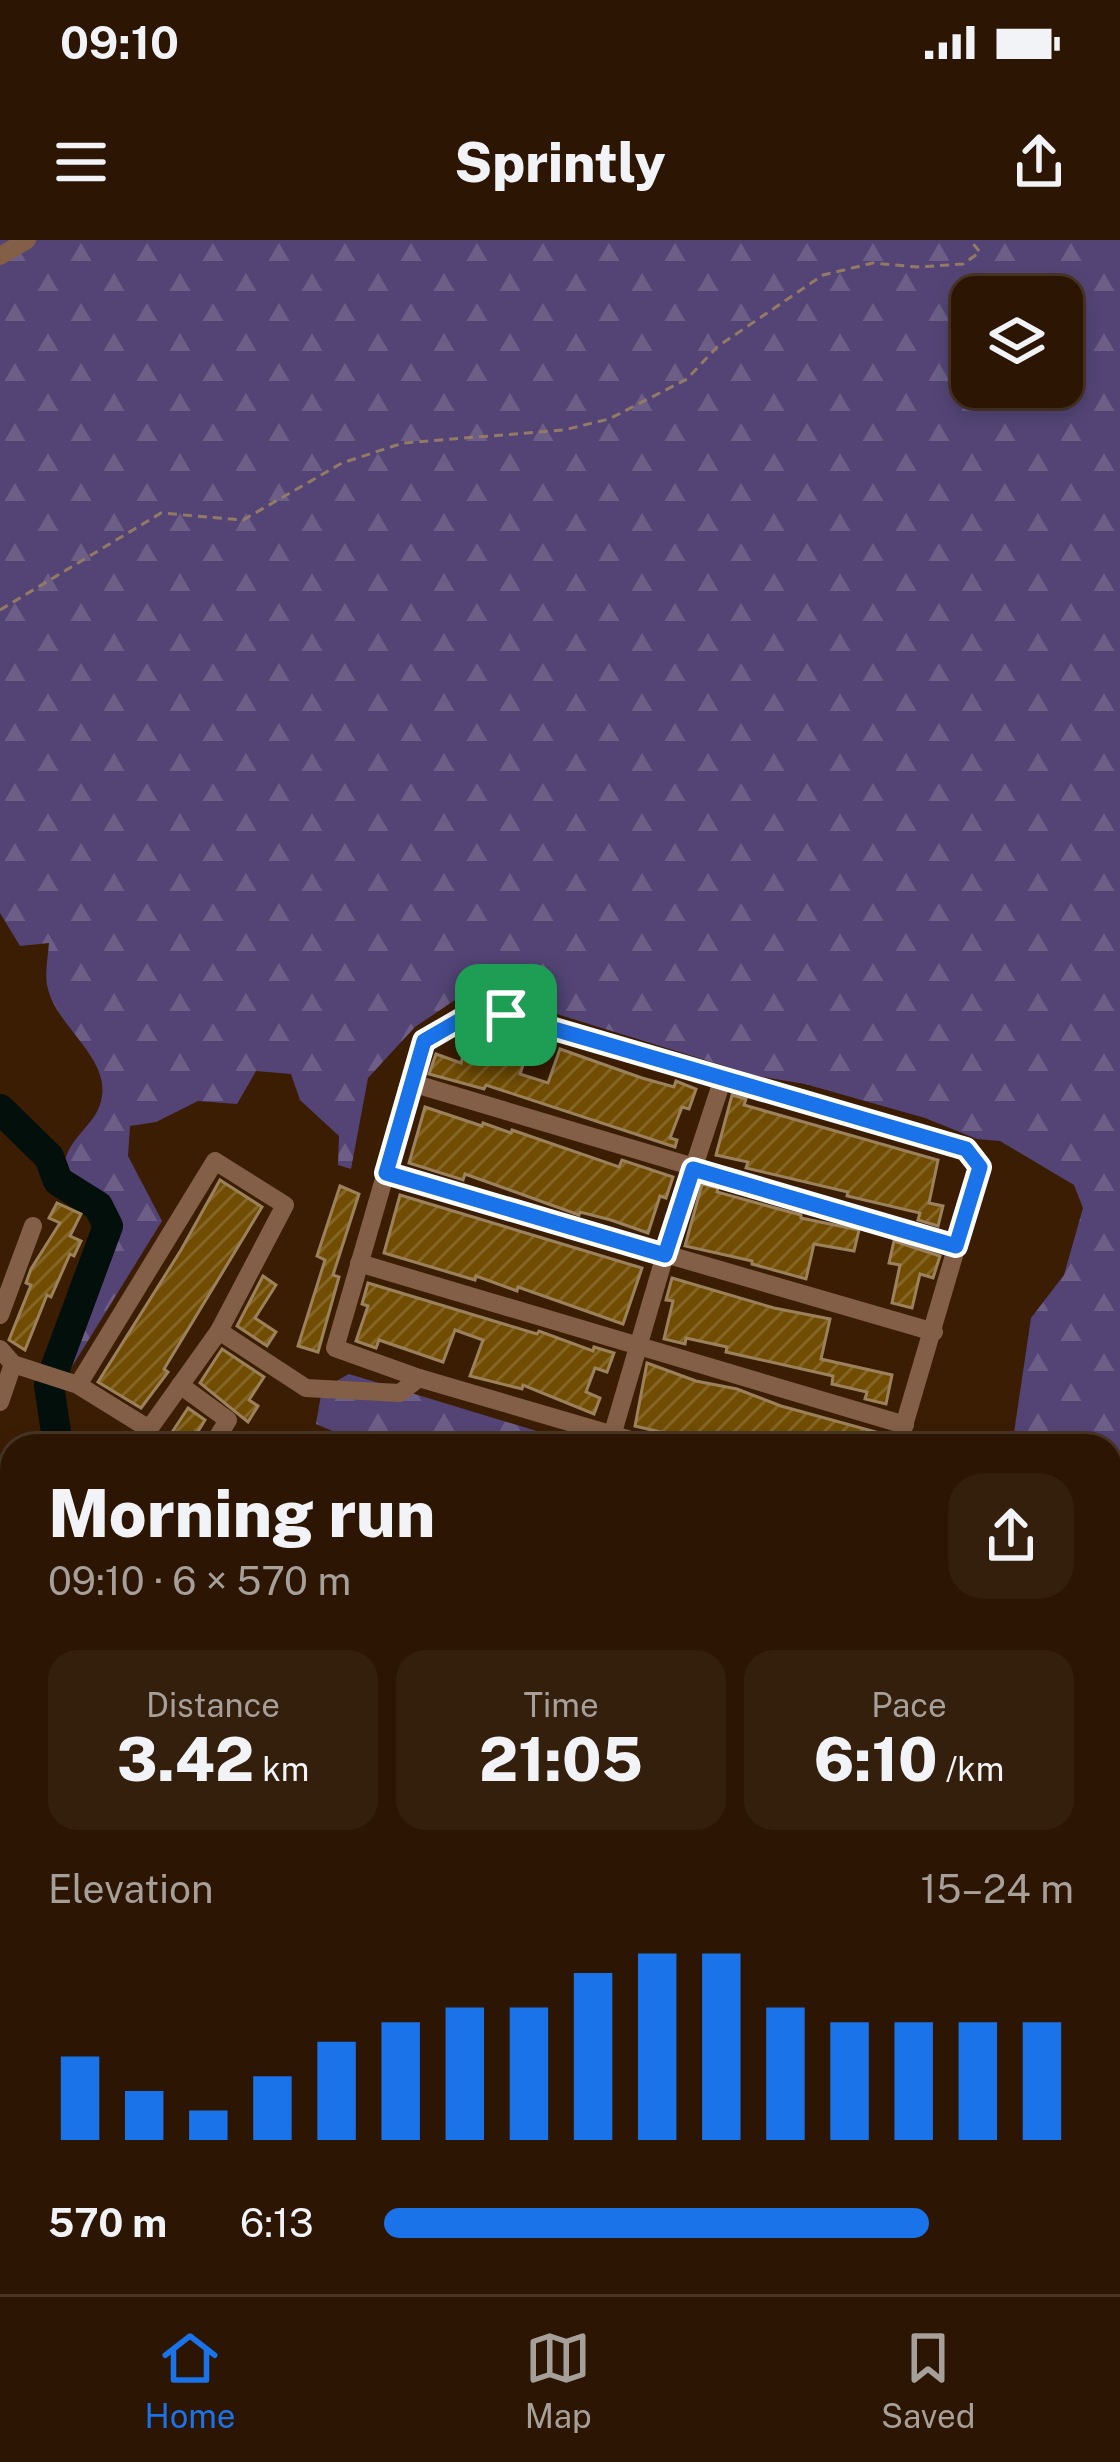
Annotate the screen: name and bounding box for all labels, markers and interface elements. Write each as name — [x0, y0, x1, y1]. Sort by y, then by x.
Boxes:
text: 09:10 — [60, 16, 179, 69]
icon: menu — [48, 129, 114, 195]
icon: share — [1006, 129, 1072, 195]
text: Sprintly — [454, 131, 666, 194]
map controls — [951, 276, 1083, 408]
button: layers — [951, 276, 1083, 408]
pin — [455, 964, 557, 1066]
icon: arrive — [473, 982, 539, 1048]
button: share — [948, 1473, 1074, 1599]
text: Morning run — [48, 1474, 435, 1552]
text: 09:10 · 6 × 570 m — [48, 1558, 351, 1604]
text: Distance — [146, 1686, 280, 1724]
text: Time — [523, 1686, 599, 1724]
text: Pace — [871, 1686, 947, 1724]
text: 3.42 — [117, 1724, 254, 1795]
text: 21:05 — [479, 1724, 643, 1795]
text: 6:10 — [814, 1724, 938, 1795]
text: km — [254, 1750, 309, 1788]
text: /km — [938, 1750, 1004, 1788]
text: Elevation — [48, 1866, 214, 1912]
text: 15–24 m — [921, 1866, 1074, 1912]
text: 570 m — [48, 2200, 167, 2246]
text: 6:13 — [240, 2200, 314, 2246]
tab: Home — [145, 2325, 236, 2435]
tab: Map — [525, 2325, 592, 2435]
tab: Saved — [881, 2325, 975, 2435]

